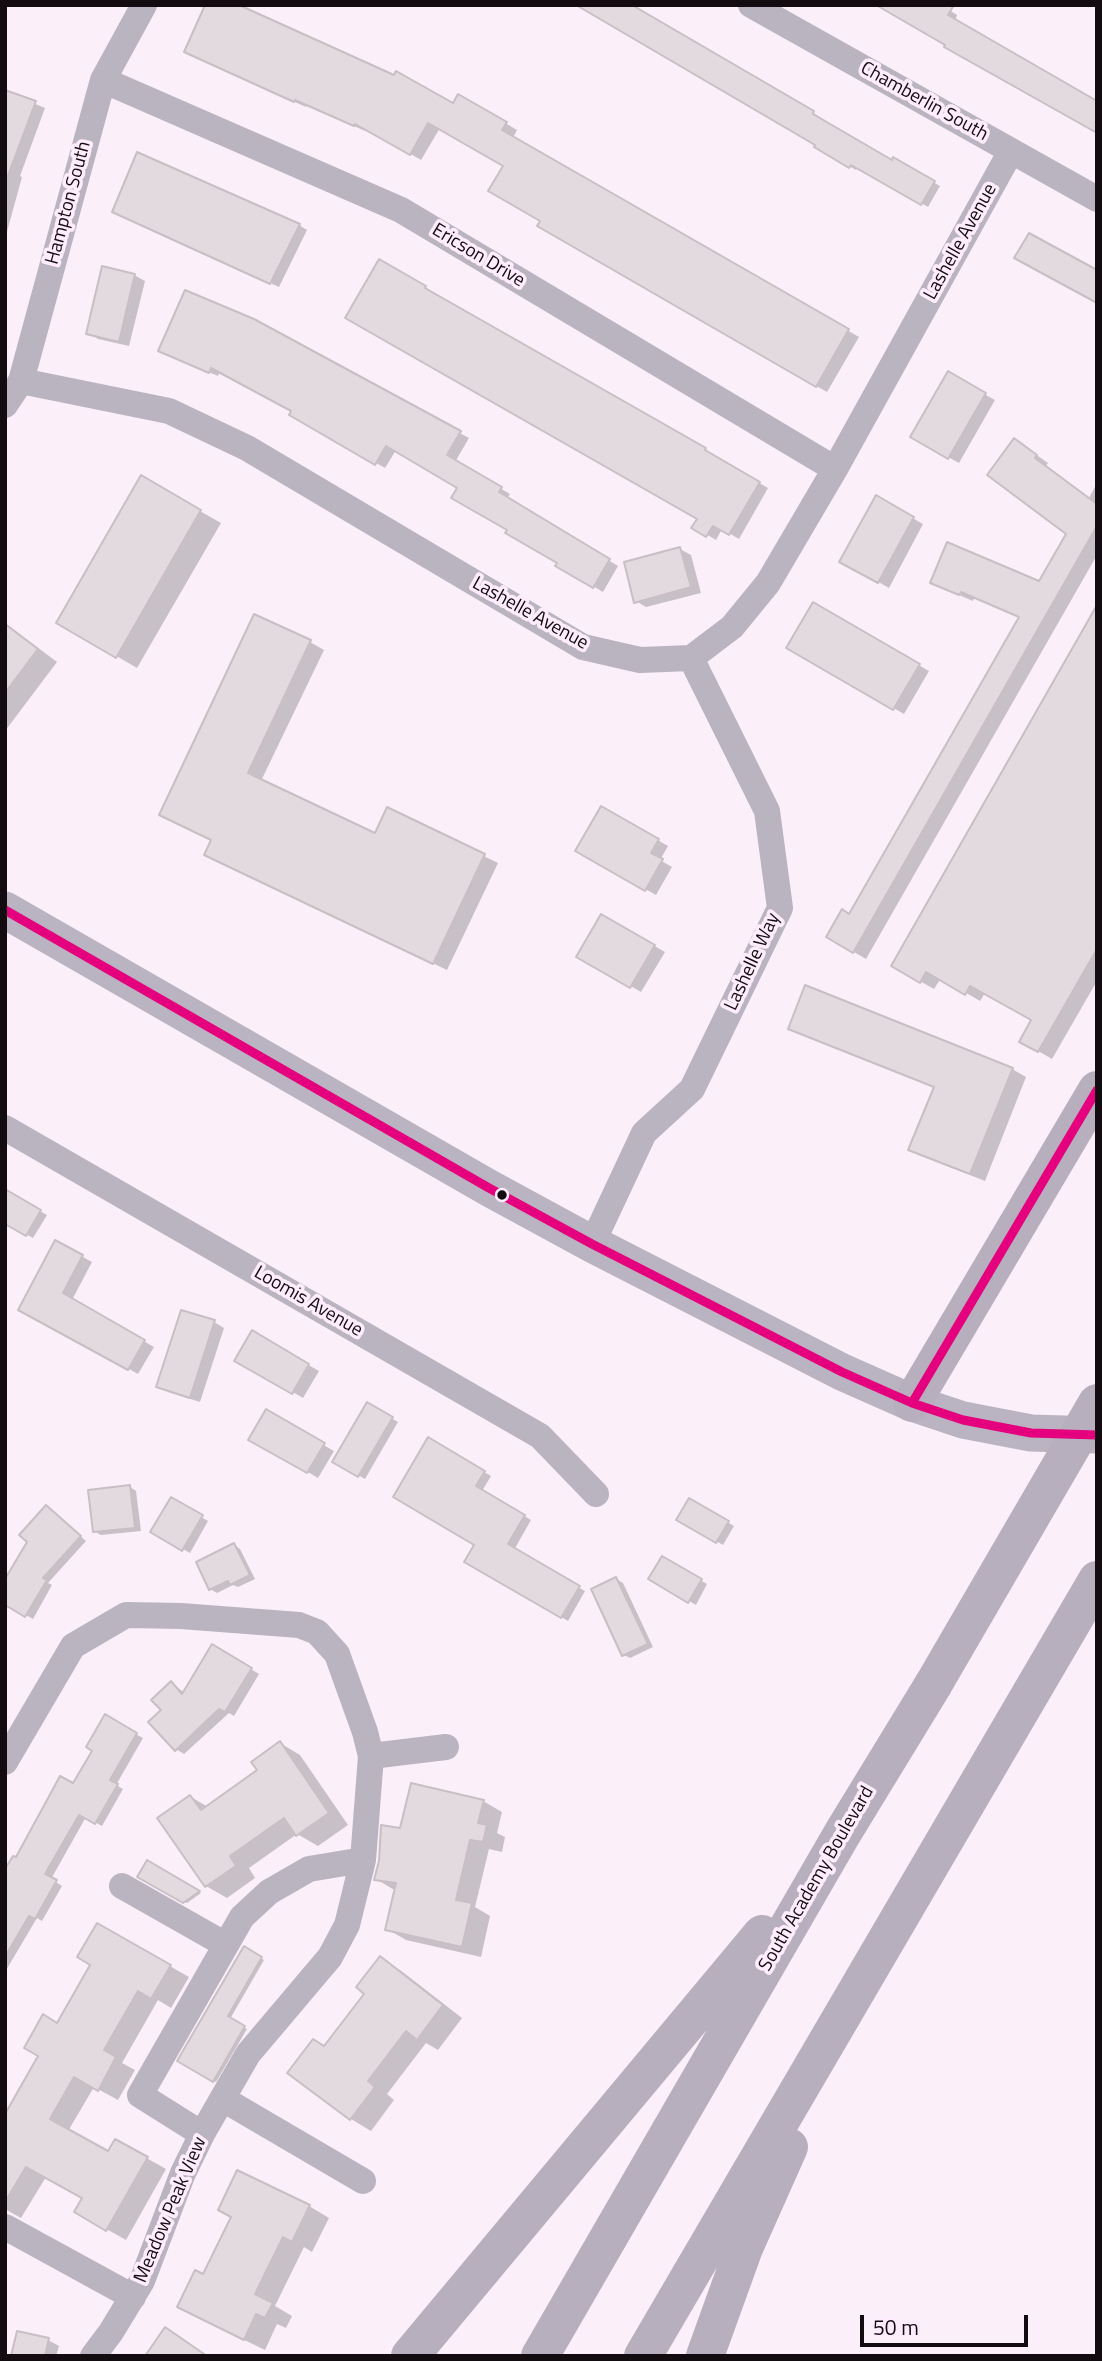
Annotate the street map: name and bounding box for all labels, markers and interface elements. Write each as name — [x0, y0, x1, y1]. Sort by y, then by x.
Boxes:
street label: Chamberlin South — [856, 58, 992, 146]
street label: Hampton South — [42, 139, 96, 267]
street label: Lashelle Avenue — [920, 180, 1002, 304]
street label: Ericson Drive — [427, 219, 529, 293]
street label: Lashelle Avenue — [468, 573, 592, 655]
street label: Lashelle Way — [720, 910, 786, 1014]
unlabelled marker — [495, 1188, 509, 1202]
street label: Loomis Avenue — [250, 1262, 366, 1342]
street label: South Academy Boulevard — [755, 1782, 879, 1976]
street label: Meadow Peak View — [130, 2134, 212, 2286]
scale bar — [864, 2302, 1032, 2346]
text: 50 m — [873, 2311, 919, 2343]

